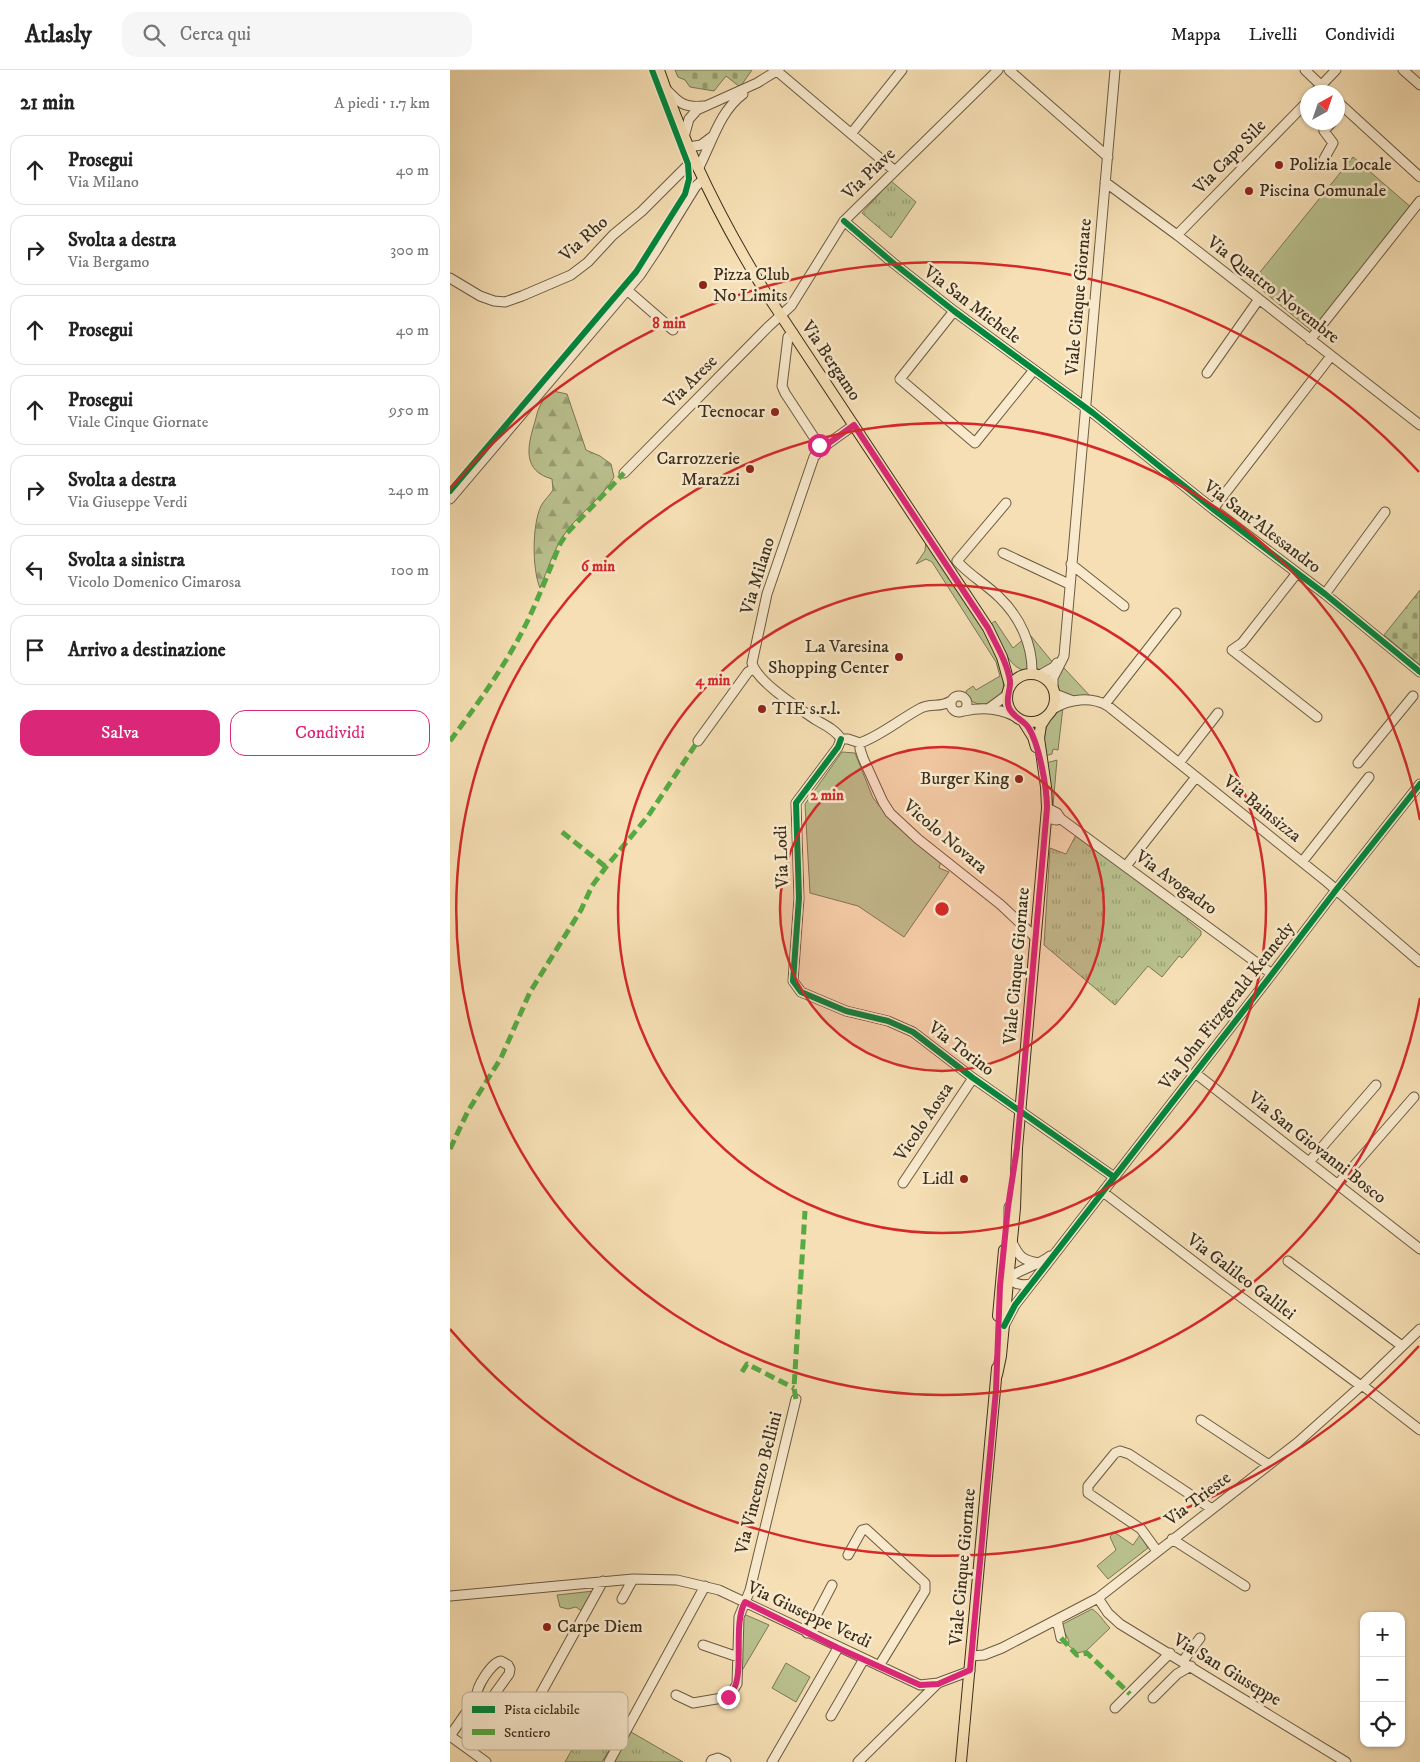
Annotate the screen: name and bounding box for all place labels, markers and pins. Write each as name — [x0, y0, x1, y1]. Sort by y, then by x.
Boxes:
place label: Polizia Locale — [1289, 154, 1392, 176]
marker: Polizia Locale — [1273, 159, 1285, 171]
place label: Piscina Comunale — [1259, 180, 1386, 202]
marker: Piscina Comunale — [1243, 185, 1255, 197]
place label: Pizza Club No Limits — [713, 264, 790, 307]
marker: Pizza Club No Limits — [697, 279, 709, 291]
place label: Tecnocar — [698, 401, 765, 423]
marker: Tecnocar — [769, 406, 781, 418]
place label: Carrozzerie Marazzi — [656, 448, 740, 491]
marker: Carrozzerie Marazzi — [744, 463, 756, 475]
place label: La Varesina Shopping Center — [768, 636, 889, 679]
marker: La Varesina Shopping Center — [893, 651, 905, 663]
place label: TIE s.r.l. — [772, 698, 840, 720]
marker: TIE s.r.l. — [756, 703, 768, 715]
place label: Burger King — [920, 768, 1009, 790]
marker: Burger King — [1013, 773, 1025, 785]
centre of rings — [933, 900, 951, 918]
place label: Lidl — [922, 1168, 955, 1190]
marker: Lidl — [958, 1173, 970, 1185]
place label: Carpe Diem — [557, 1616, 643, 1638]
marker: Carpe Diem — [541, 1621, 553, 1633]

